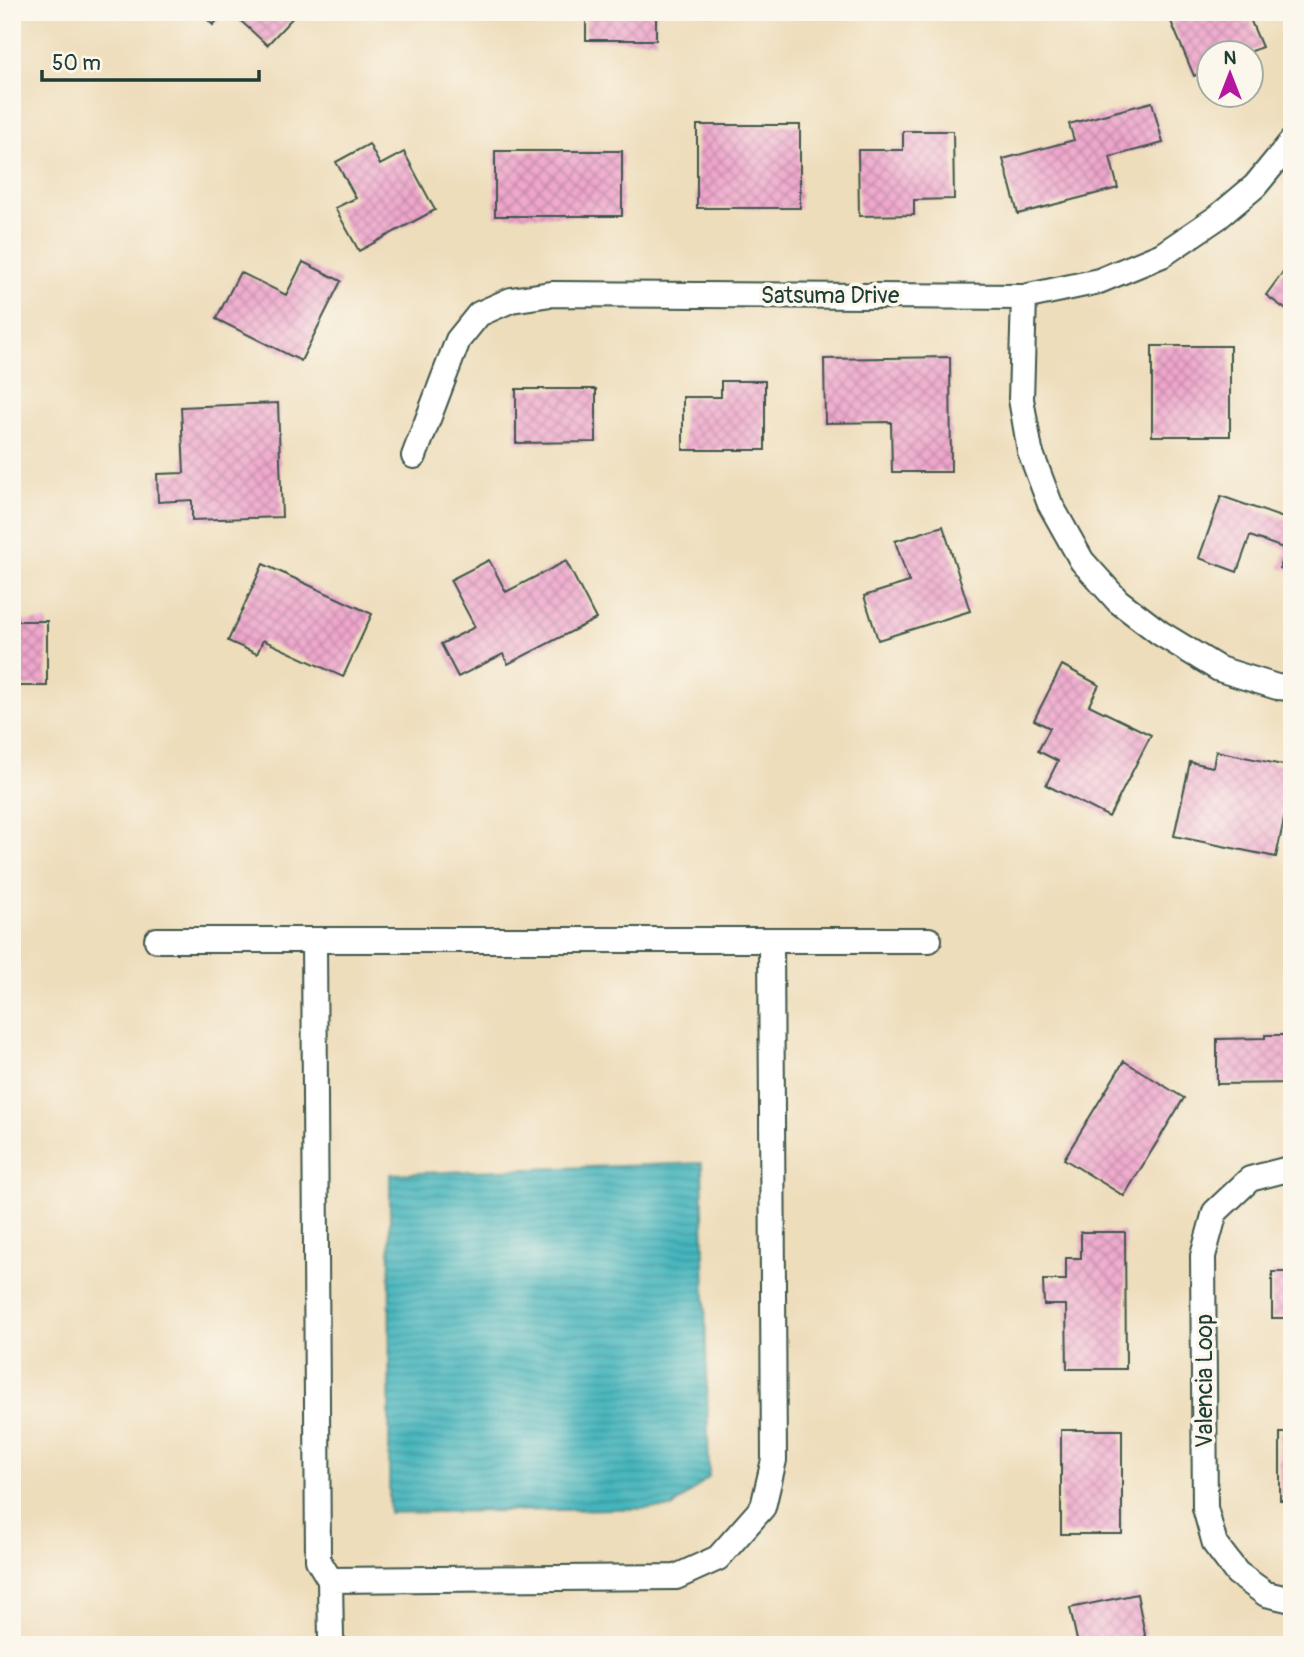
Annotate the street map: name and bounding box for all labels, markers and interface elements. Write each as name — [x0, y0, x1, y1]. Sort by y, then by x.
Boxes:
scale bar — [42, 38, 259, 82]
north arrow — [1196, 38, 1266, 108]
text: N — [1224, 46, 1237, 70]
text: 50 m — [52, 50, 101, 77]
street label: Satsuma Drive — [761, 281, 900, 310]
street label: Valencia Loop — [1190, 1314, 1219, 1448]

